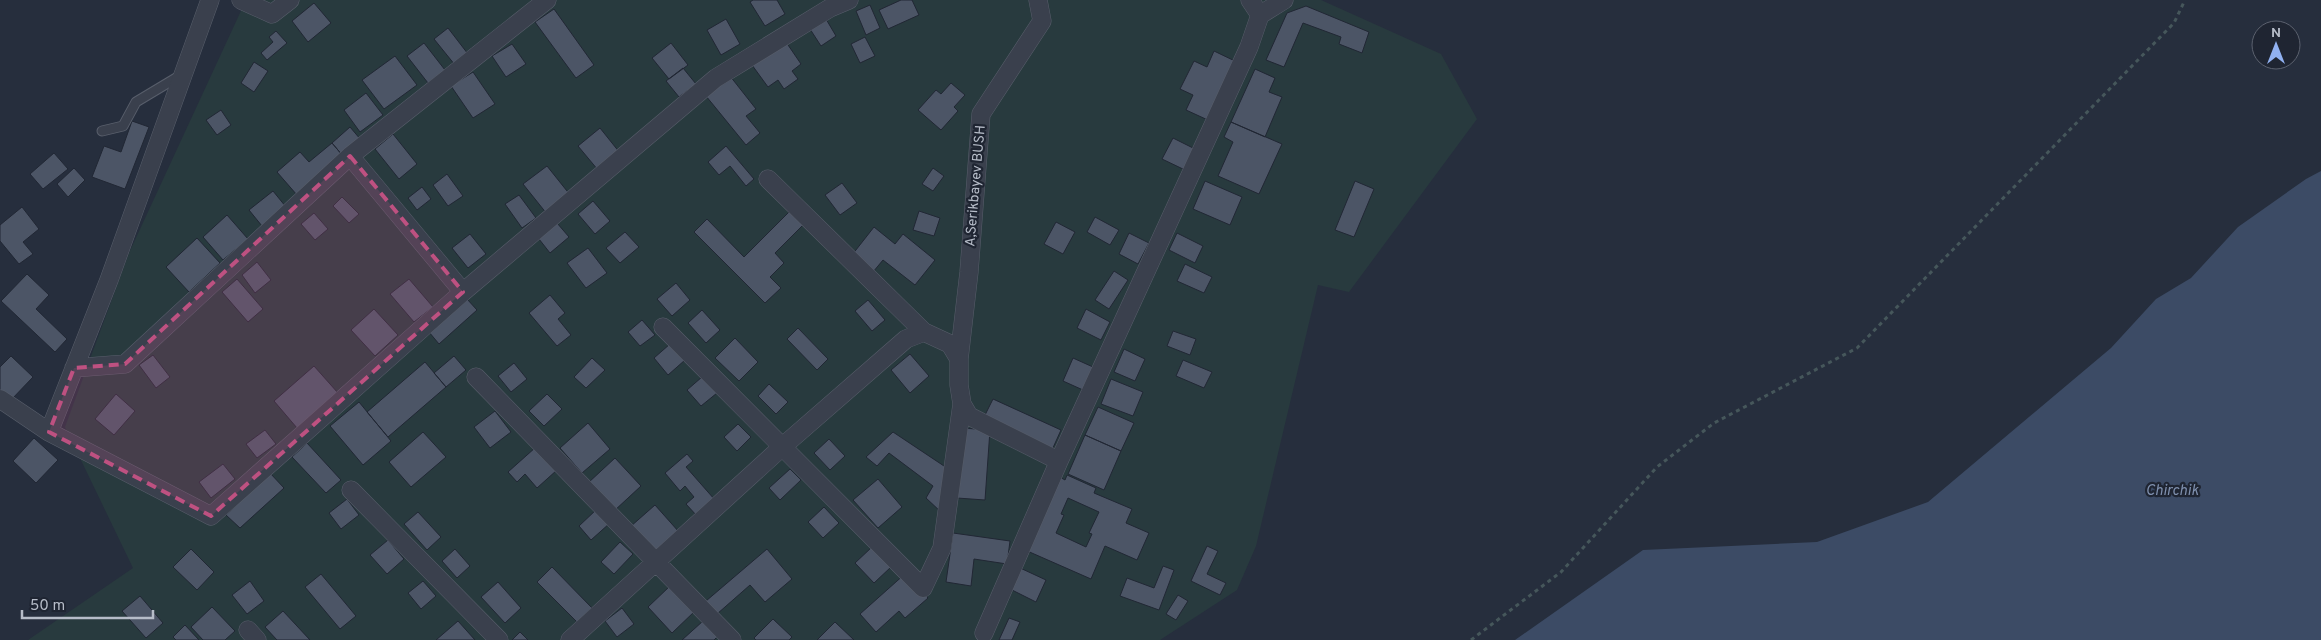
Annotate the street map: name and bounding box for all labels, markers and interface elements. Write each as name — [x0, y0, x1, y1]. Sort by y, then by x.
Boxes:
north arrow — [2251, 20, 2301, 70]
text: N — [2271, 25, 2281, 42]
street label: A,Serikbayev BUSH — [962, 125, 990, 247]
water label: Chirchik — [2146, 482, 2199, 501]
scale bar — [22, 588, 154, 620]
text: 50 m — [30, 597, 65, 616]

